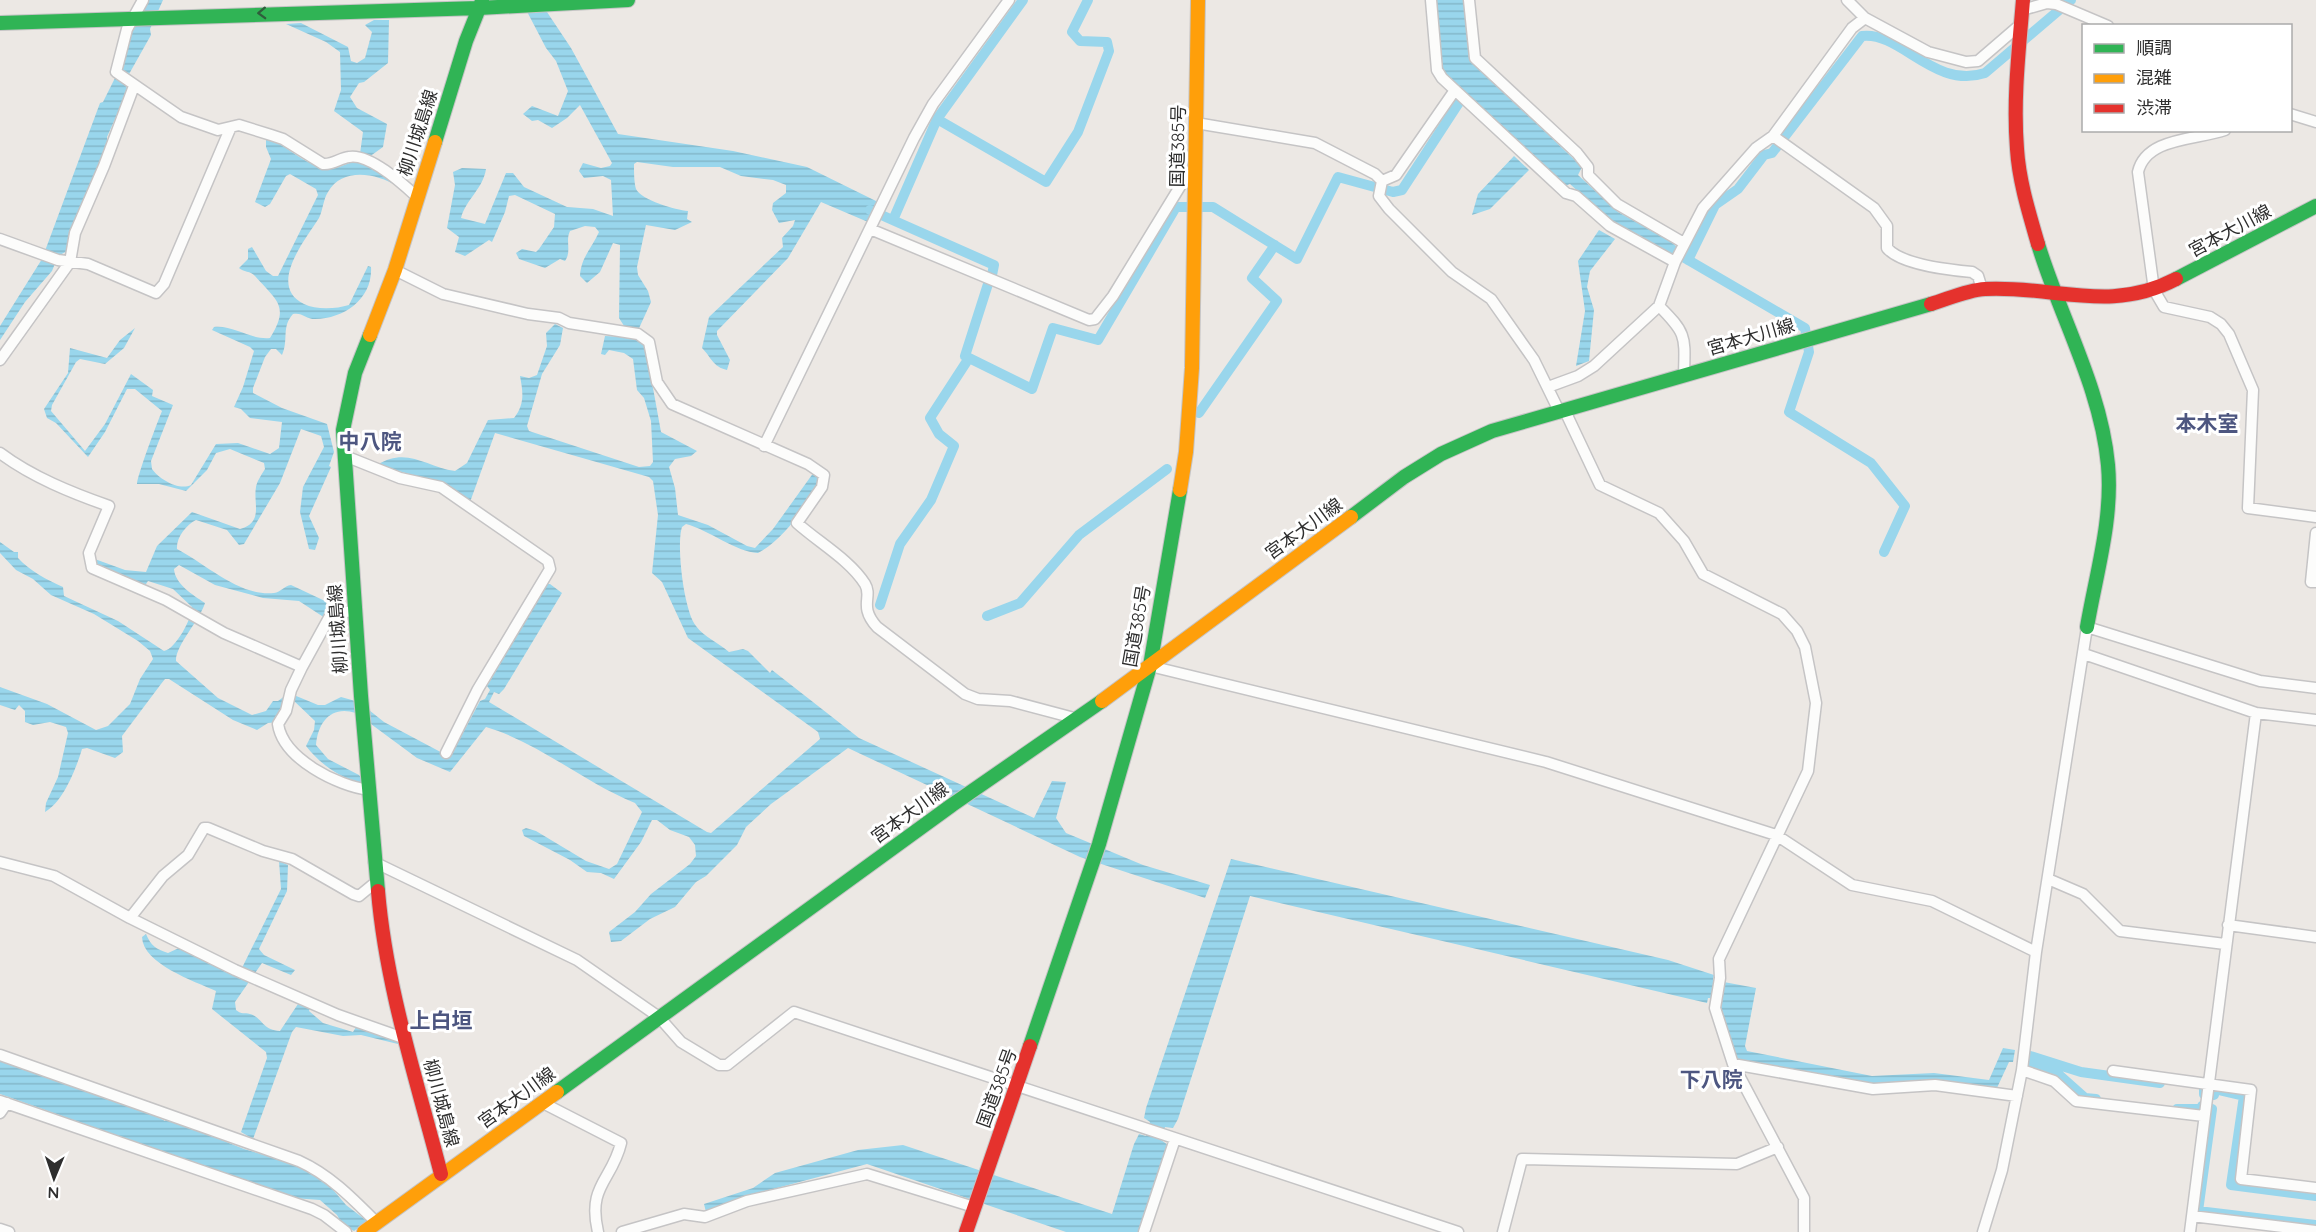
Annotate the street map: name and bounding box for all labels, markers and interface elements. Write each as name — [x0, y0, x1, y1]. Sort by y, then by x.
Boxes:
one-way arrow — [258, 7, 267, 19]
legend — [2082, 24, 2292, 132]
text: 順調 — [2136, 36, 2172, 59]
text: 混雑 — [2136, 66, 2172, 89]
street label: 柳川城島線 — [393, 86, 442, 179]
text: 渋滞 — [2136, 96, 2172, 119]
street label: 国道385号 — [1165, 104, 1190, 188]
street label: 宮本大川線 — [2185, 199, 2275, 262]
street label: 宮本大川線 — [1704, 313, 1797, 360]
district label: 本木室 — [2176, 410, 2239, 436]
district label: 中八院 — [339, 428, 402, 454]
street label: 宮本大川線 — [1261, 493, 1347, 564]
street label: 柳川城島線 — [323, 583, 352, 675]
street label: 国道385号 — [1118, 583, 1155, 669]
street label: 宮本大川線 — [867, 777, 953, 848]
district label: 上白垣 — [410, 1007, 473, 1033]
street label: 国道385号 — [972, 1045, 1022, 1131]
street label: 柳川城島線 — [419, 1056, 464, 1149]
street label: 宮本大川線 — [474, 1062, 560, 1133]
district label: 下八院 — [1680, 1066, 1743, 1092]
north arrow — [24, 1148, 84, 1208]
text: N — [47, 1183, 60, 1203]

